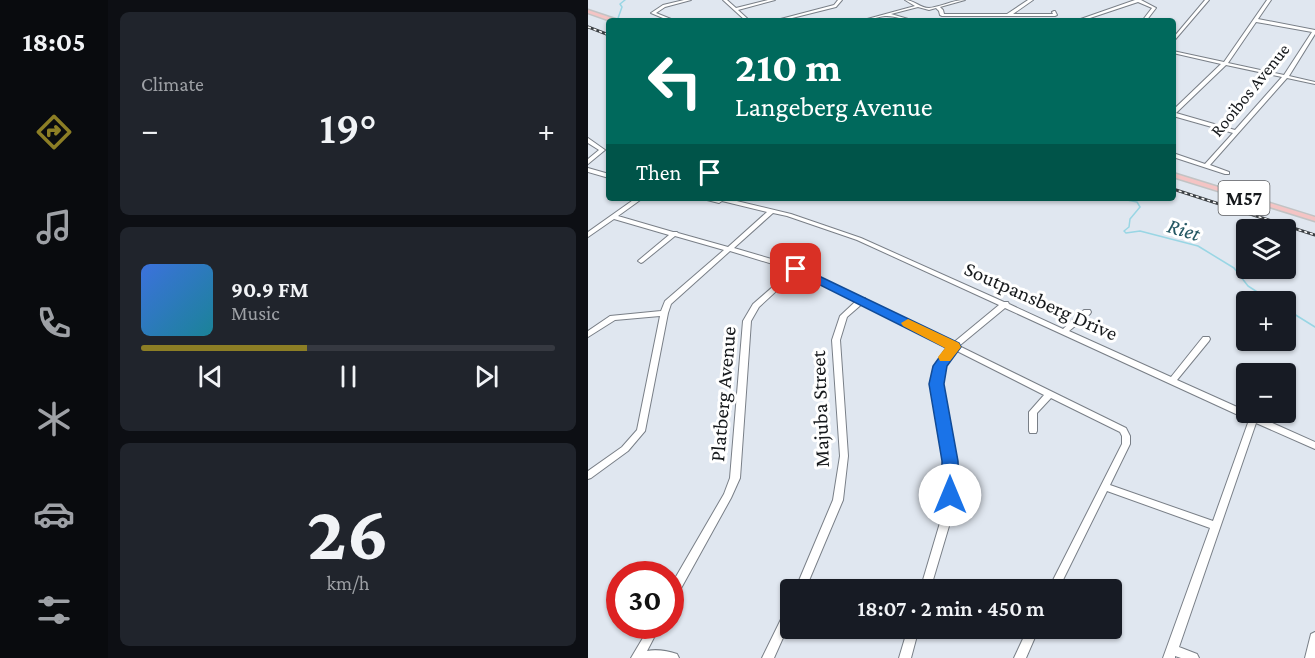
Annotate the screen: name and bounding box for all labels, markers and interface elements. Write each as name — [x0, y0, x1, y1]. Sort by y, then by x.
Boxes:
text: 18:05 — [23, 27, 85, 57]
street label: Rooibos Avenue — [1206, 39, 1294, 141]
icon: left — [636, 42, 714, 120]
text: 210 m — [735, 43, 841, 90]
text: Climate — [141, 73, 204, 95]
text: Langeberg Avenue — [735, 92, 933, 122]
text: 19° — [320, 103, 376, 153]
icon: directions — [33, 111, 75, 153]
text: − — [141, 111, 158, 148]
text: + — [538, 111, 555, 148]
icon: arrive — [693, 156, 726, 189]
text: Then — [636, 160, 681, 185]
road number: M57 — [1218, 181, 1270, 215]
icon: music — [33, 206, 75, 248]
water label: Riet — [1165, 213, 1204, 246]
map controls — [1236, 219, 1296, 423]
button: layers — [1236, 219, 1296, 279]
pin — [770, 243, 821, 294]
icon: arrive — [779, 252, 812, 285]
street label: Soutpansberg Drive — [961, 256, 1121, 346]
text: 90.9 FM — [231, 277, 309, 302]
button: + — [1236, 291, 1296, 351]
icon: phone — [33, 302, 75, 344]
text: Music — [231, 302, 280, 324]
street label: Platberg Avenue — [705, 325, 741, 463]
street label: Majuba Street — [806, 349, 834, 468]
icon: previous — [194, 360, 227, 393]
icon: pause — [332, 360, 365, 393]
icon: next — [470, 360, 503, 393]
button: − — [1236, 363, 1296, 423]
icon: climate — [33, 398, 75, 440]
position arrow — [918, 463, 982, 527]
text: 26 — [307, 489, 389, 576]
icon: car — [33, 493, 75, 535]
speed limit sign: 30 — [606, 561, 684, 639]
text: km/h — [326, 572, 370, 594]
icon: filters — [33, 589, 75, 631]
text: 18:07 · 2 min · 450 m — [857, 596, 1045, 621]

